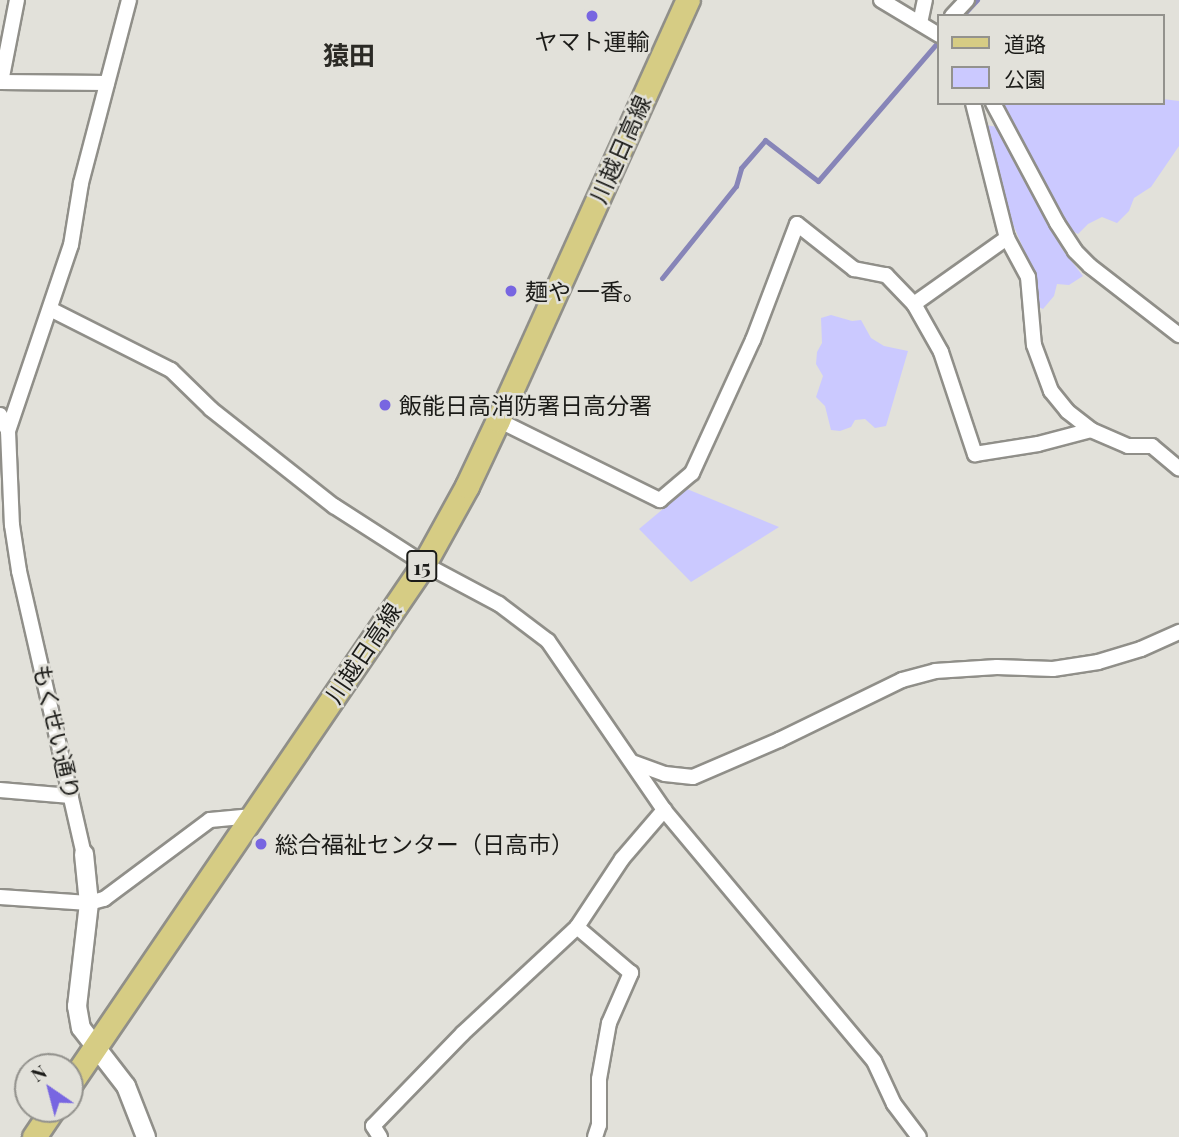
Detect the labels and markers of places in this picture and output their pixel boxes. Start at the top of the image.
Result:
marker: ヤマト運輸 [584,8,600,24]
place label: ヤマト運輸 [535,27,649,55]
place label: 麺や 一香。 [525,277,646,305]
marker: 麺や 一香。 [503,283,519,299]
place label: 飯能日高消防署日高分署 [399,391,652,419]
marker: 飯能日高消防署日高分署 [377,397,393,413]
place label: 総合福祉センター（日高市） [275,830,574,858]
marker: 総合福祉センター（日高市） [253,836,269,852]

